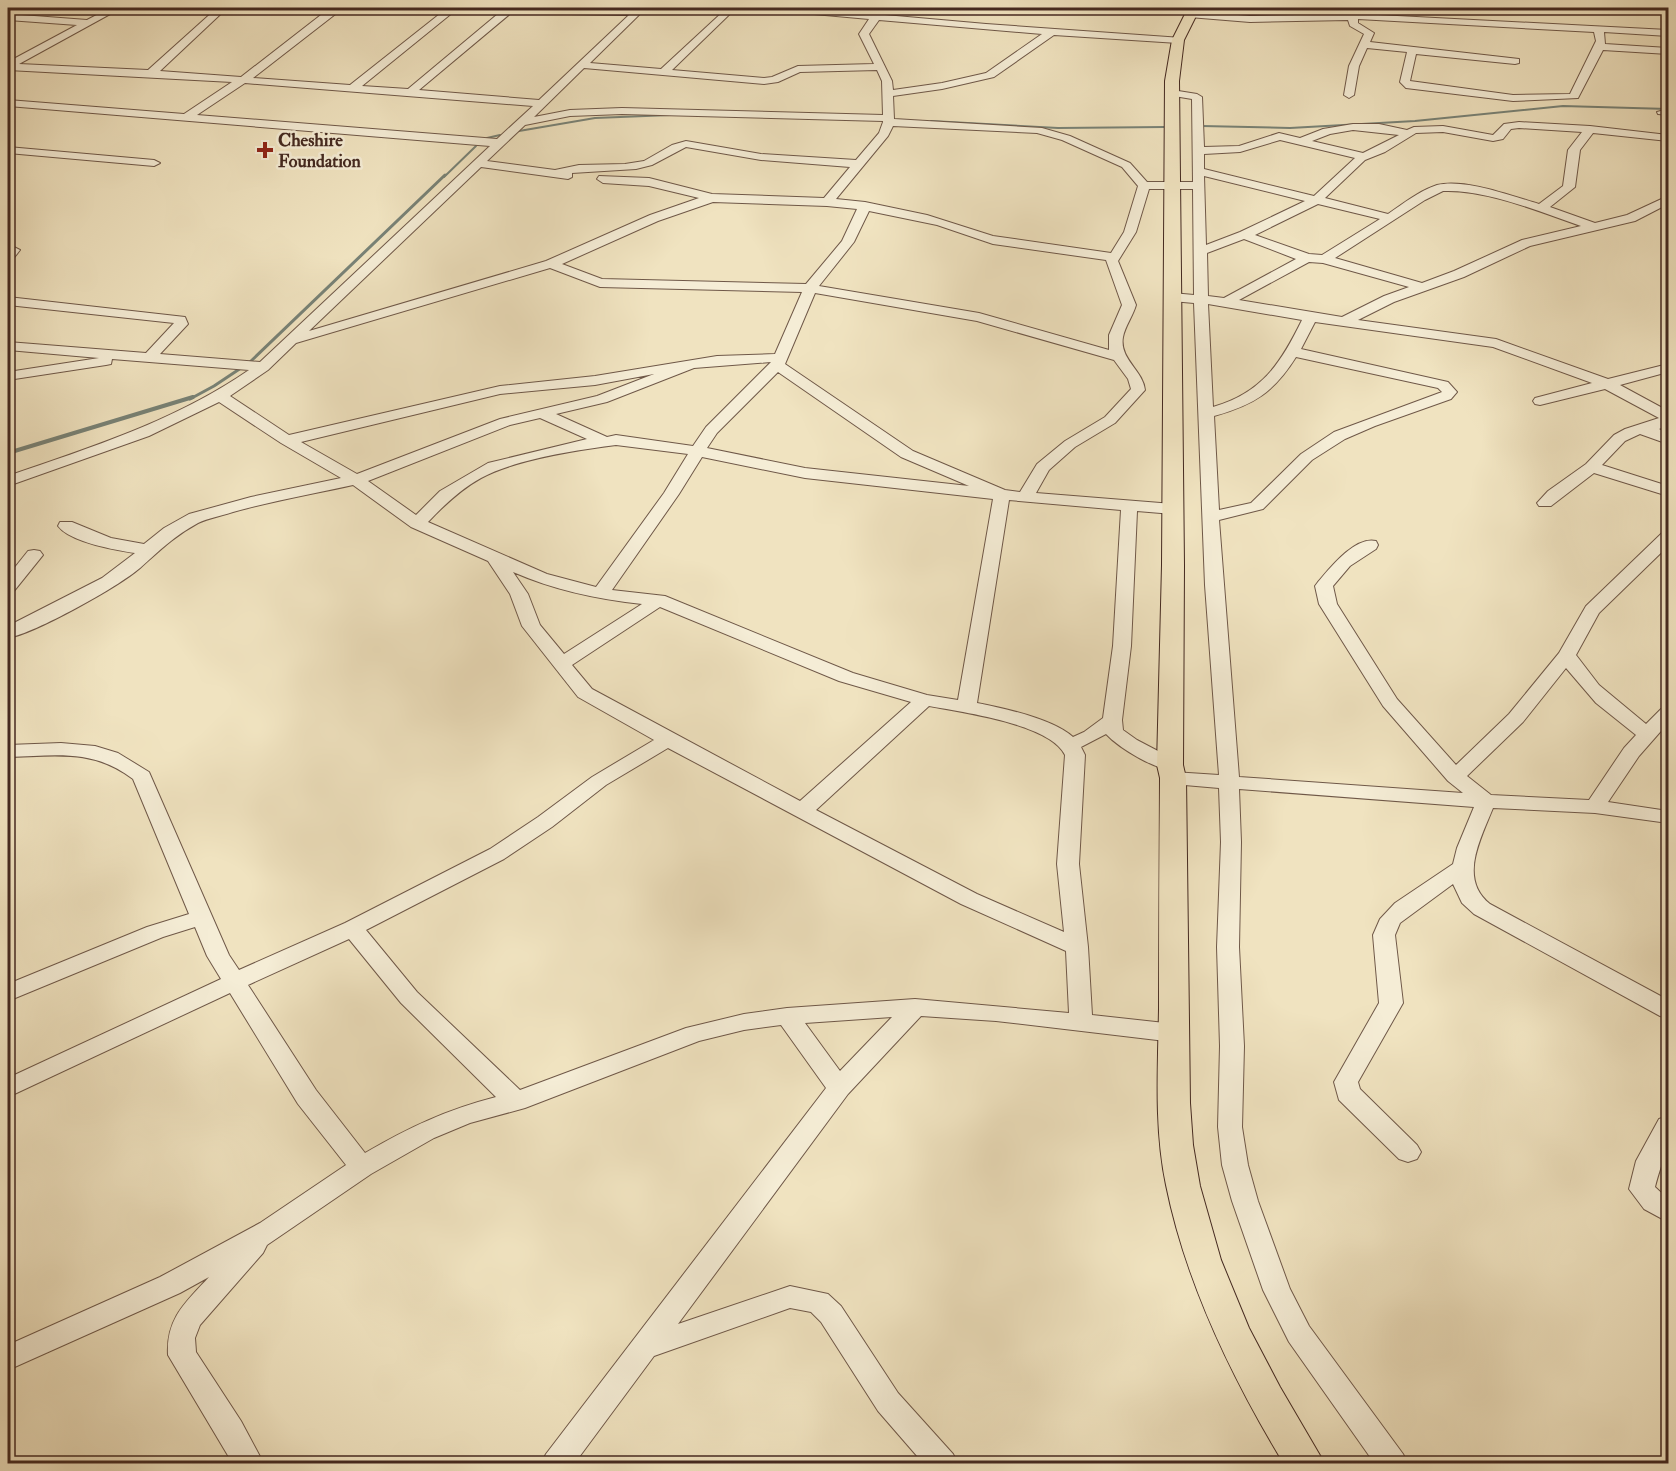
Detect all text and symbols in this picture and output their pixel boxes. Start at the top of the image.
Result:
place label: Cheshire Foundation [278,129,362,173]
marker: Cheshire Foundation [256,141,274,159]

